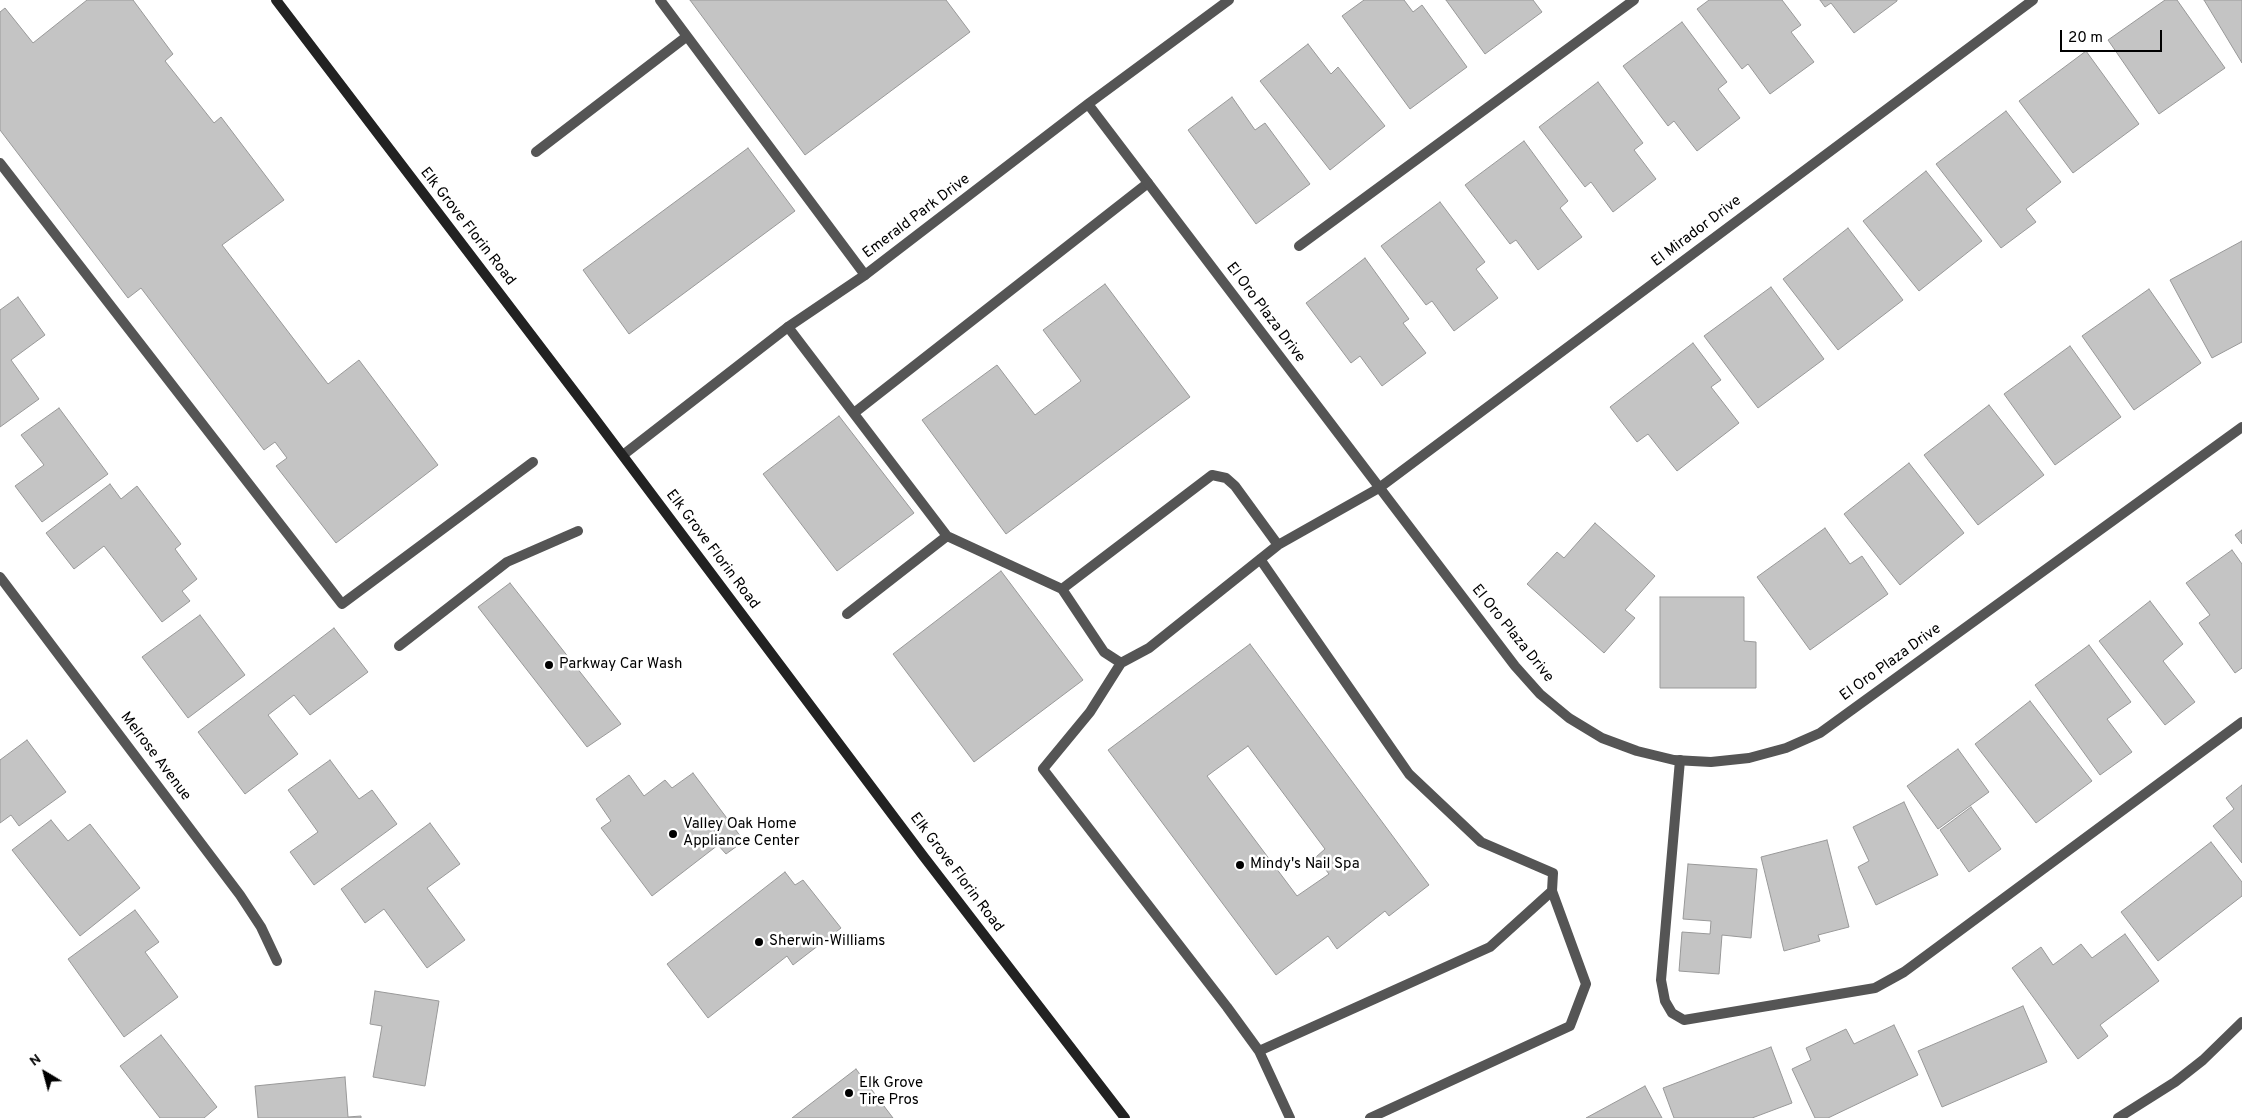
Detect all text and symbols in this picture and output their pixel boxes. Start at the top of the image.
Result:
scale bar [2062,20,2164,52]
text: 20 m [2068,29,2103,48]
street label: Elk Grove Florin Road [415,164,519,290]
street label: Emerald Park Drive [860,171,974,263]
street label: El Mirador Drive [1649,192,1745,272]
street label: El Oro Plaza Drive [1222,259,1308,367]
street label: Elk Grove Florin Road [661,487,763,613]
street label: El Oro Plaza Drive [1467,581,1557,687]
street label: El Oro Plaza Drive [1837,620,1945,706]
place label: Parkway Car Wash [559,656,682,674]
marker: Parkway Car Wash [543,659,555,671]
street label: Melrose Avenue [116,709,194,805]
street label: Elk Grove Florin Road [905,810,1007,936]
place label: Valley Oak Home Appliance Center [683,816,800,851]
marker: Valley Oak Home Appliance Center [667,828,679,840]
place label: Mindy's Nail Spa [1250,856,1360,874]
marker: Mindy's Nail Spa [1234,859,1246,871]
place label: Sherwin-Williams [769,933,885,951]
marker: Sherwin-Williams [753,936,765,948]
north arrow [20,1048,70,1098]
text: N [27,1051,45,1070]
place label: Elk Grove Tire Pros [859,1075,923,1110]
marker: Elk Grove Tire Pros [843,1087,855,1099]

